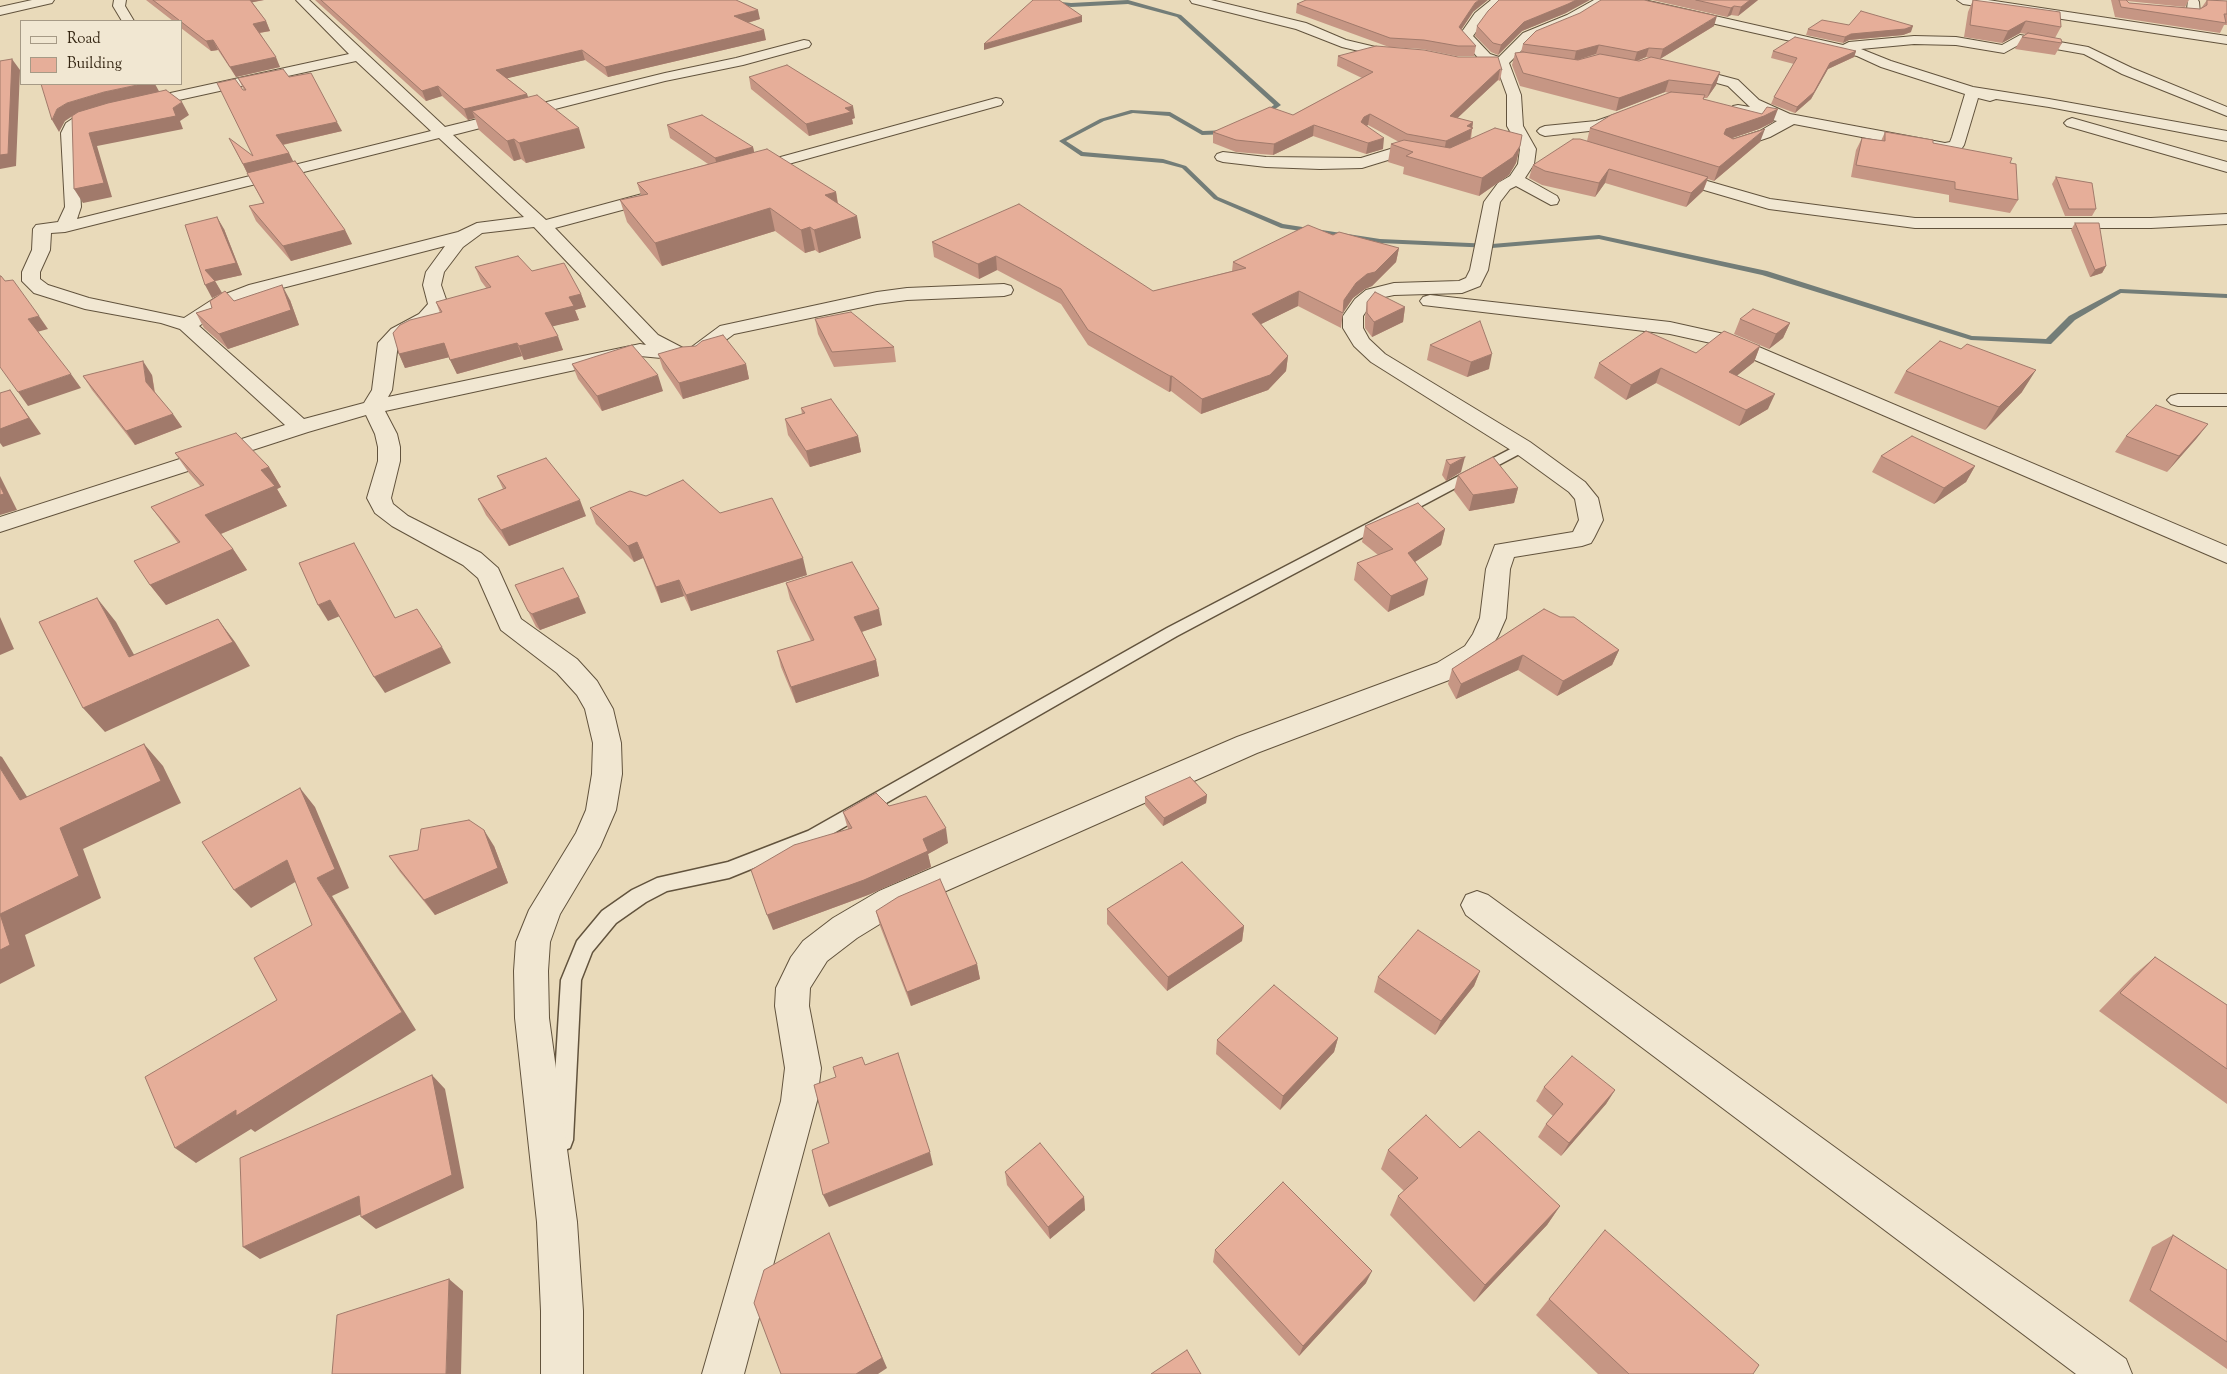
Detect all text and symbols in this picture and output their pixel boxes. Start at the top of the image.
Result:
legend [20,20,182,85]
text: Road [67,29,101,50]
text: Building [67,54,122,75]

